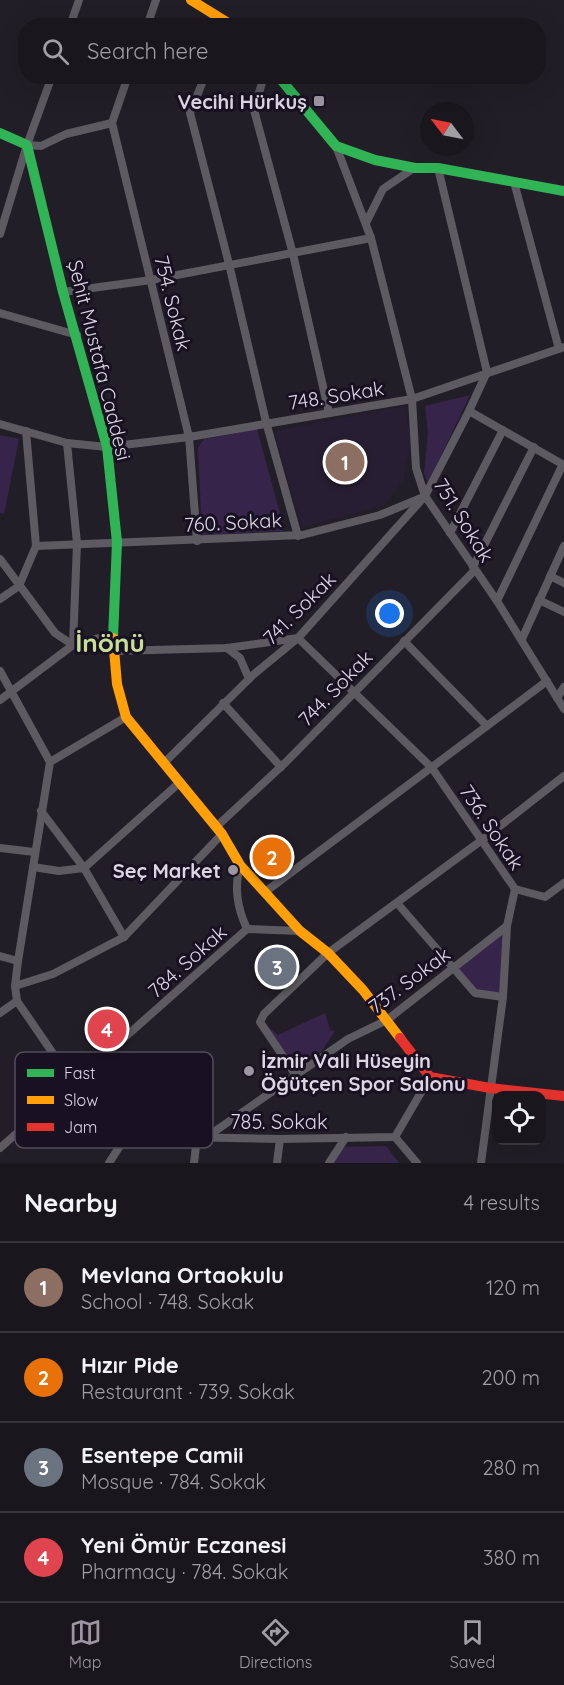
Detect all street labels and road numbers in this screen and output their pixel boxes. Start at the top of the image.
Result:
street label: 754. Sokak [149,253,197,353]
street label: Şehit Mustafa Caddesi [63,257,137,463]
street label: 748. Sokak [286,375,386,415]
street label: 751. Sokak [428,473,500,567]
street label: 760. Sokak [183,507,283,537]
street label: 741. Sokak [257,566,341,650]
street label: 744. Sokak [293,645,377,731]
street label: 736. Sokak [454,780,530,874]
street label: 784. Sokak [142,919,232,1003]
street label: 737. Sokak [363,941,455,1019]
street label: 785. Sokak [230,1109,328,1134]

